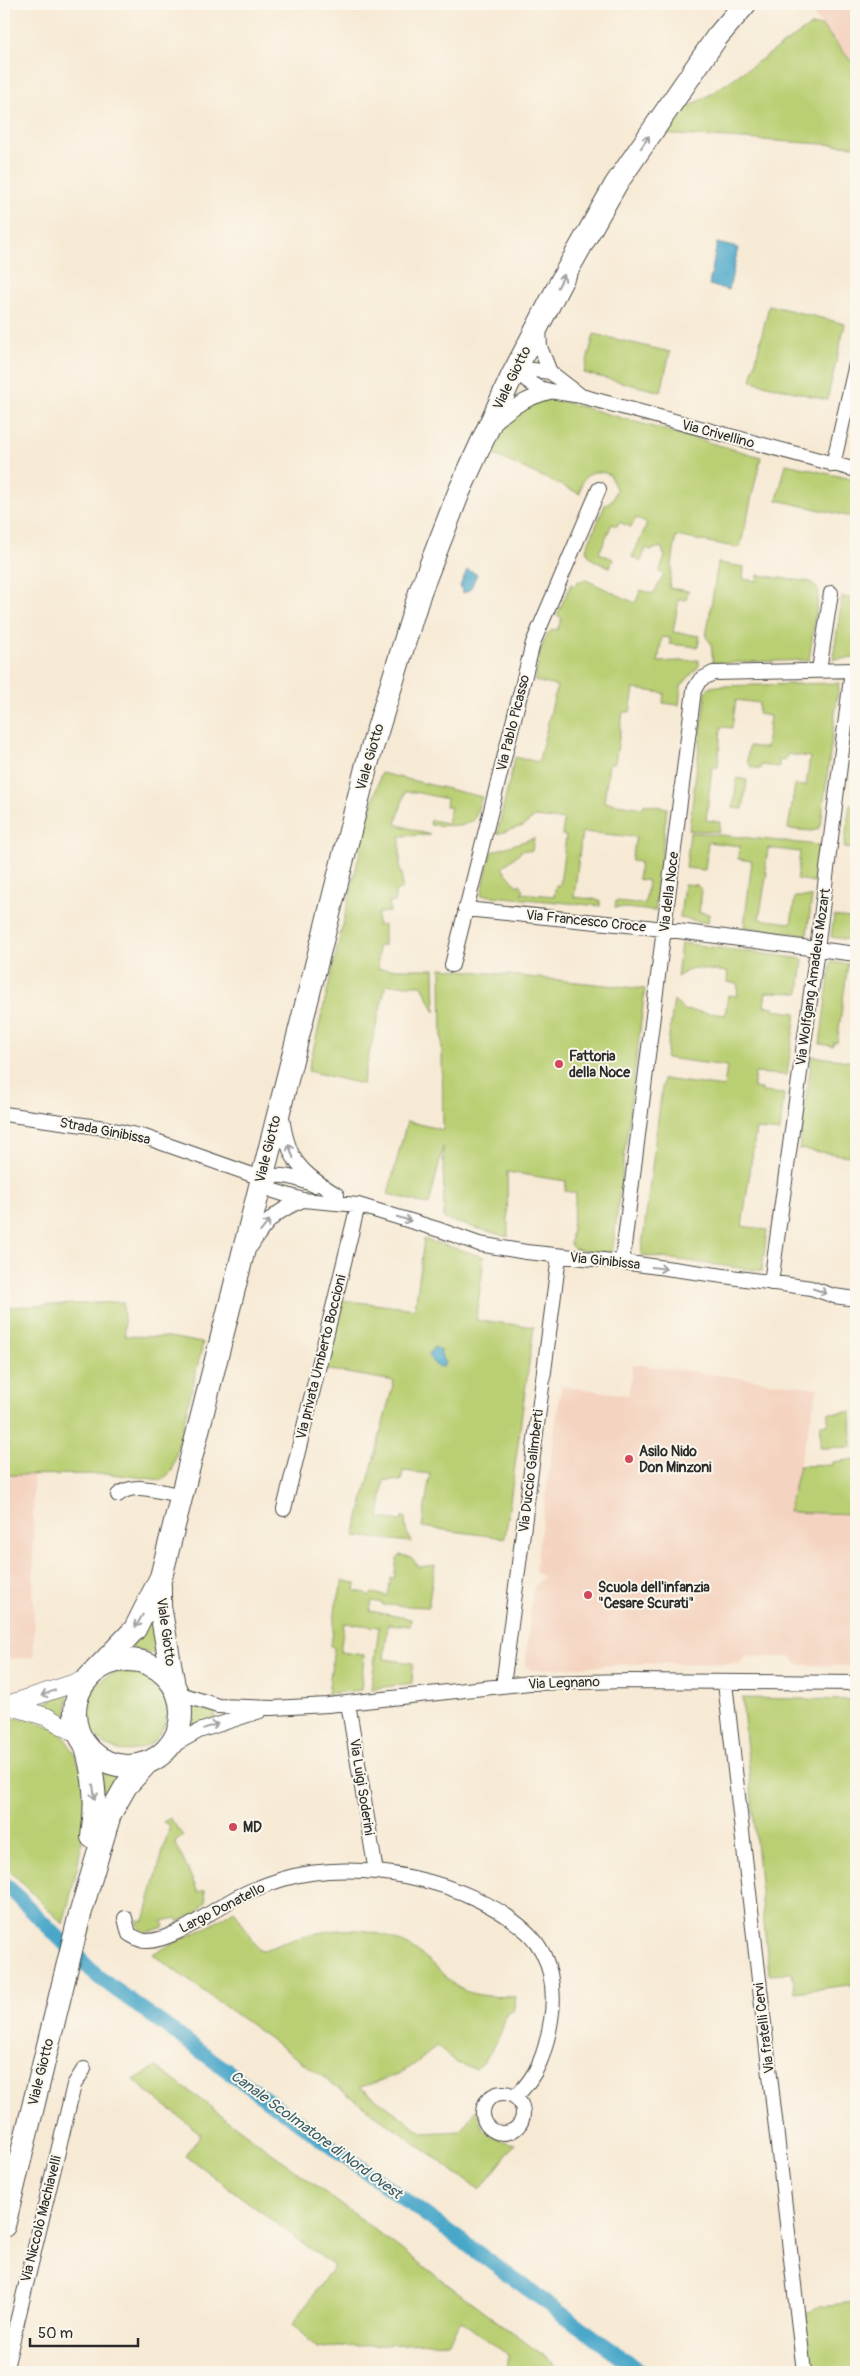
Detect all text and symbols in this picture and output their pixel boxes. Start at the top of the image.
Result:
one-way arrow [640,135,650,149]
one-way arrow [557,274,566,289]
street label: Viale Giotto [489,343,535,413]
street label: Via Crivellino [680,416,757,452]
street label: Via Pablo Picasso [493,673,533,773]
street label: Viale Giotto [352,721,388,792]
street label: Via della Noce [656,850,682,934]
street label: Via Wolfgang Amadeus Mozart [792,887,834,1067]
street label: Via Francesco Croce [525,906,647,936]
place label: Fattoria della Noce [569,1048,631,1081]
marker: Fattoria della Noce [553,1058,565,1070]
street label: Viale Giotto [251,1113,285,1184]
street label: Strada Ginibissa [58,1114,152,1148]
one-way arrow [285,1143,295,1159]
one-way arrow [396,1214,412,1224]
one-way arrow [259,1220,270,1233]
street label: Via Ginibissa [569,1249,641,1273]
one-way arrow [651,1263,667,1273]
street label: Via privata Umberto Boccioni [292,1272,350,1441]
one-way arrow [812,1287,827,1296]
street label: Via Duccio Galimberti [515,1408,547,1534]
place label: Asilo Nido Don Minzoni [639,1443,712,1476]
marker: Asilo Nido Don Minzoni [623,1453,635,1465]
place label: Scuola dell'infanzia "Cesare Scurati" [598,1579,710,1612]
marker: Scuola dell'infanzia "Cesare Scurati" [582,1589,594,1601]
street label: Viale Giotto [153,1597,179,1668]
one-way arrow [134,1614,144,1628]
street label: Via Legnano [528,1673,601,1693]
one-way arrow [40,1689,56,1698]
one-way arrow [203,1721,218,1730]
street label: Via Luigi Soderini [346,1737,378,1837]
one-way arrow [89,1784,99,1800]
place label: MD [243,1819,262,1836]
marker: MD [227,1821,239,1833]
street label: Largo Donatello [176,1879,268,1937]
street label: Via fratelli Cervi [750,1981,778,2074]
street label: Viale Giotto [24,2036,58,2107]
water label: Canale Scolmatore di Nord Ovest [227,2067,407,2205]
street label: Via Niccolò Machiavelli [17,2153,65,2284]
scale bar [30,2316,138,2348]
text: 50 m [38,2324,73,2343]

